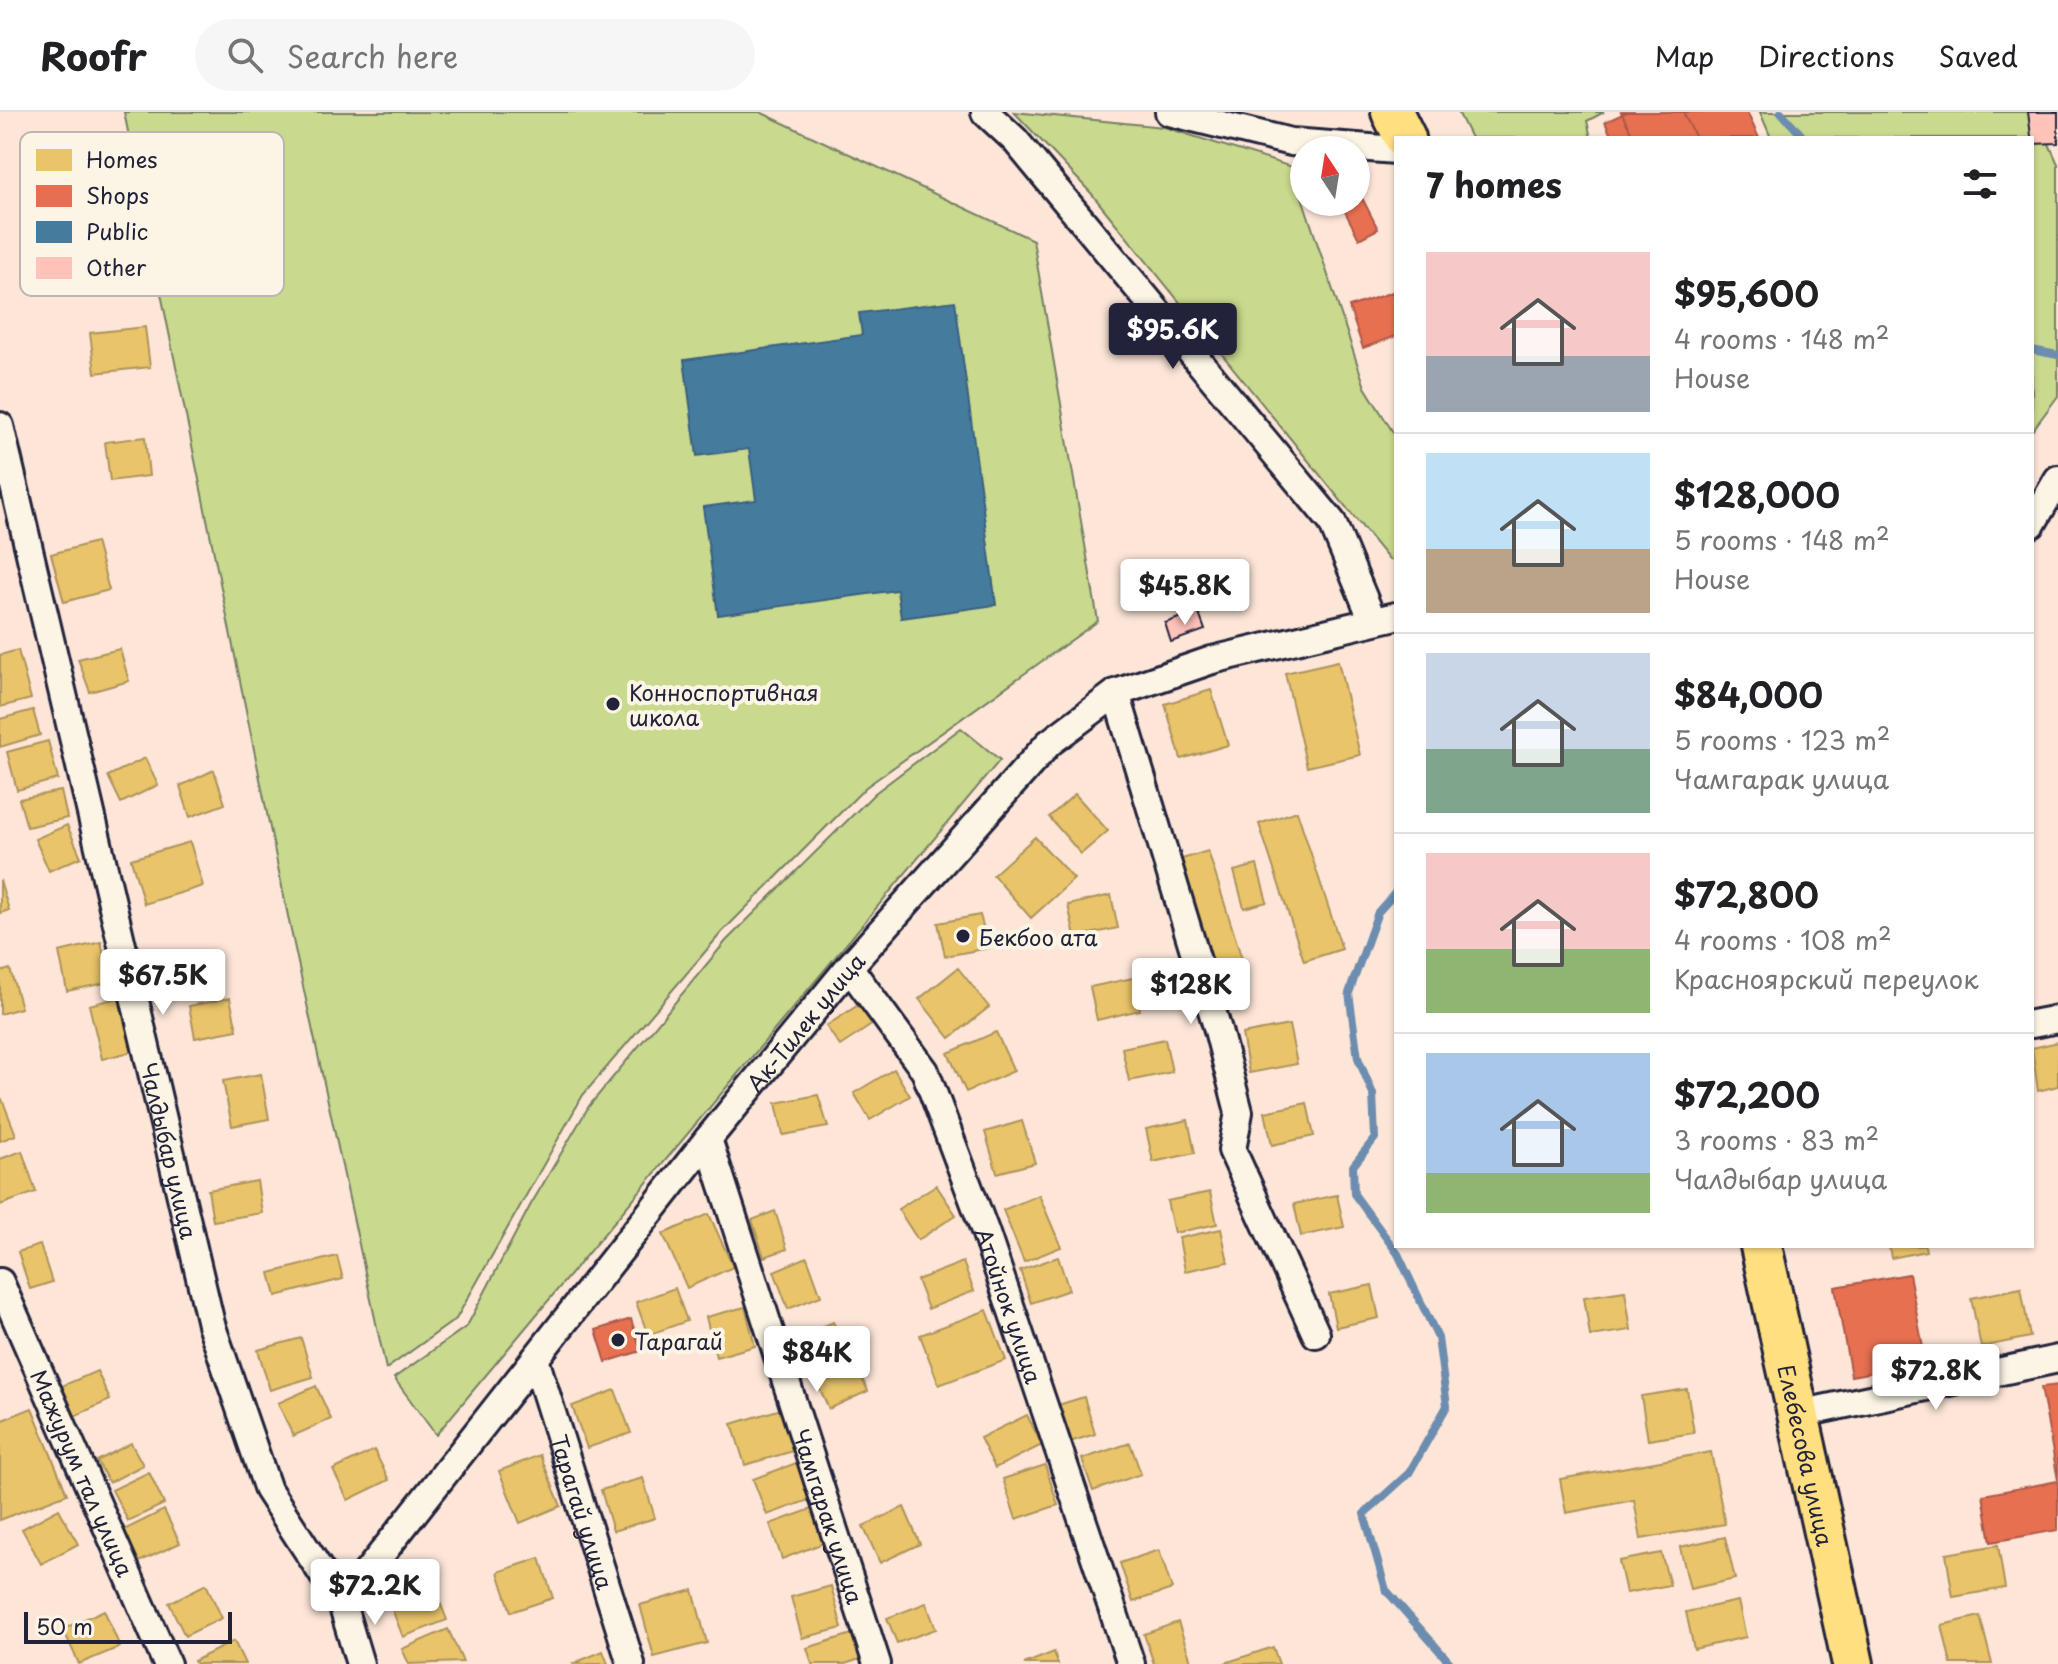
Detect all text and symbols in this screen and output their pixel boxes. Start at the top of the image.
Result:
search box [195,19,755,91]
text: Roofr [40,27,147,84]
icon: search [223,33,267,77]
text: Search here [287,33,458,78]
text: Map [1655,34,1714,77]
text: Directions [1758,34,1895,77]
text: Saved [1939,34,2018,77]
legend [20,132,284,296]
north arrow [1290,136,1370,216]
map controls [1290,136,1370,216]
text: Homes [86,142,157,175]
text: 7 homes [1426,158,1562,210]
icon: filters [1958,162,2002,206]
text: Shops [86,178,149,211]
text: Public [86,214,148,247]
text: Other [86,250,147,283]
text: $95,600 [1674,267,1819,319]
icon: home [1490,284,1586,380]
pin: $95.6K [1108,303,1238,371]
text: $95.6K [1127,309,1219,348]
text: 4 rooms · 148 m² [1674,319,1889,358]
text: House [1674,358,1750,397]
text: $128,000 [1674,468,1840,520]
icon: home [1490,485,1586,581]
text: 5 rooms · 148 m² [1674,520,1890,559]
pin: $45.8K [1120,559,1250,627]
text: House [1674,559,1750,598]
text: $45.8K [1138,565,1232,604]
text: $84,000 [1674,668,1823,720]
place label: Конноспортивная школа [629,675,819,733]
icon: home [1490,685,1586,781]
marker: Конноспортивная школа [604,695,622,713]
text: 5 rooms · 123 m² [1674,720,1890,759]
text: Чамгарак улица [1674,759,1889,798]
text: $72,800 [1674,868,1819,920]
icon: home [1490,885,1586,981]
place label: Бекбоо ата [979,920,1098,953]
text: 4 rooms · 108 m² [1674,920,1892,959]
marker: Бекбоо ата [954,927,972,945]
street label: Ак-Тилек улица [737,944,872,1098]
pin: $67.5K [98,949,228,1017]
text: $67.5K [118,955,208,994]
pin: $128K [1135,958,1247,1026]
text: Красноярский переулок [1674,959,1979,998]
text: $128K [1150,964,1232,1003]
street label: Чалдыбар улица [133,1059,207,1242]
text: $72,200 [1674,1068,1820,1120]
icon: home [1490,1085,1586,1181]
text: 3 rooms · 83 m² [1674,1120,1879,1159]
text: Чалдыбар улица [1674,1159,1887,1198]
street label: Атойнок улица [968,1223,1052,1388]
place label: Тарагай [634,1324,723,1357]
pin: $84K [770,1326,864,1394]
marker: Тарагай [609,1331,627,1349]
text: $84K [782,1332,852,1371]
pin: $72.8K [1871,1344,2001,1412]
text: $72.8K [1890,1350,1982,1389]
street label: Елебесова улица [1771,1361,1843,1549]
street label: Мажурум тал улица [24,1364,143,1581]
street label: Чамгарак улица [786,1424,873,1608]
street label: Тарагай улица [543,1430,623,1593]
pin: $72.2K [310,1559,440,1627]
text: $72.2K [329,1565,421,1604]
scale bar [24,1608,232,1644]
text: 50 m [36,1609,93,1642]

